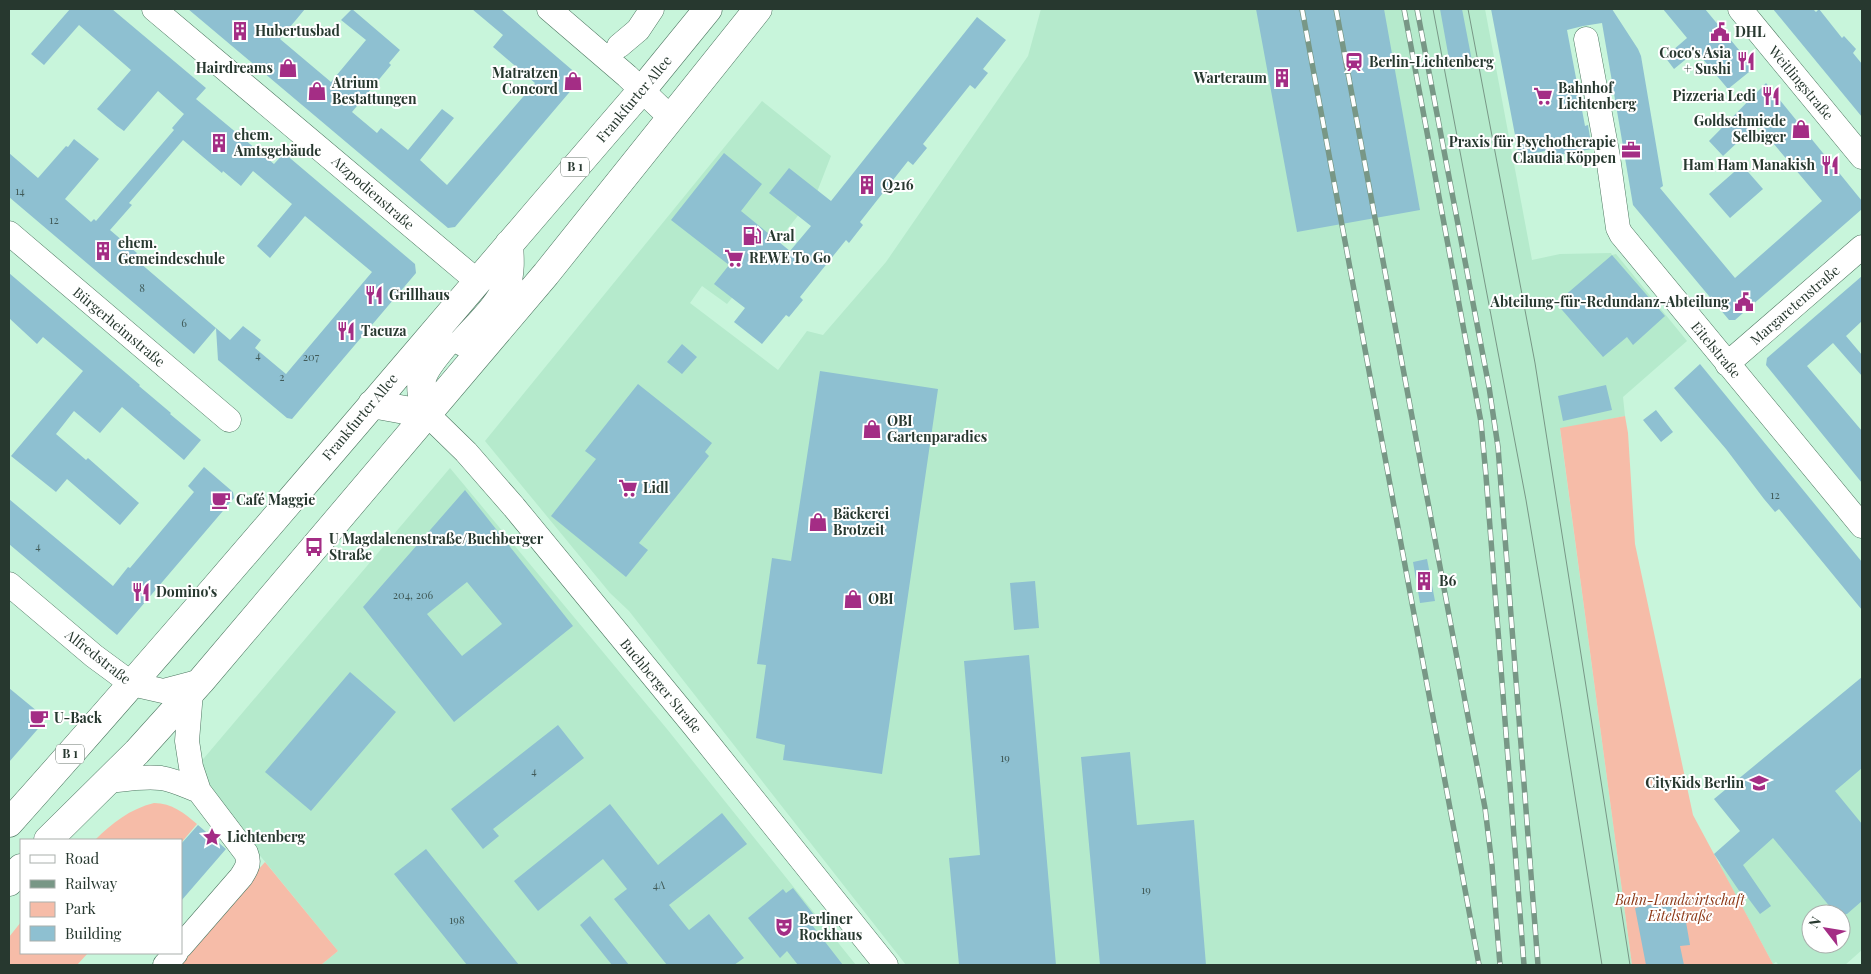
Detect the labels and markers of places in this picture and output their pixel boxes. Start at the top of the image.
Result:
building icon: Hubertusbad [229,20,251,42]
place label: Hubertusbad [255,21,341,40]
public building icon: DHL [1709,21,1731,43]
place label: DHL [1735,22,1766,41]
place label: Coco's Asia + Sushi [1659,43,1732,78]
restaurant icon: Coco's Asia + Sushi [1735,50,1757,72]
station icon: Berlin-Lichtenberg [1343,51,1365,73]
place label: Berlin-Lichtenberg [1369,52,1494,71]
shop icon: Hairdreams [277,57,299,79]
place label: Hairdreams [196,58,273,77]
place label: Matratzen Concord [492,63,559,98]
building icon: Warteraum [1271,67,1293,89]
place label: Warteraum [1193,68,1267,87]
shop icon: Matratzen Concord [562,70,584,92]
place label: Atrium Bestattungen [331,73,417,108]
place label: Bahnhof Lichtenberg [1558,78,1637,113]
shop icon: Atrium Bestattungen [306,80,328,102]
supermarket icon: Bahnhof Lichtenberg [1532,85,1554,107]
restaurant icon: Pizzeria Ledi [1760,85,1782,107]
place label: Pizzeria Ledi [1673,86,1757,105]
place label: Goldschmiede Selbiger [1694,111,1786,146]
shop icon: Goldschmiede Selbiger [1790,118,1812,140]
place label: ehem. Amtsgebäude [233,125,321,160]
building icon: ehem. Amtsgebäude [208,132,230,154]
place label: Praxis für Psychotherapie Claudia Köppen [1449,132,1616,167]
office icon: Praxis für Psychotherapie Claudia Köppen [1620,139,1642,161]
restaurant icon: Ham Ham Manakish [1819,154,1841,176]
place label: Ham Ham Manakish [1683,155,1815,174]
building icon: Q216 [856,174,878,196]
place label: Q216 [882,175,914,194]
fuel station icon: Aral [741,225,763,247]
place label: Aral [766,226,795,245]
place label: ehem. Gemeindeschule [118,233,225,268]
building icon: ehem. Gemeindeschule [92,240,114,262]
supermarket icon: REWE To Go [723,247,745,269]
place label: REWE To Go [749,248,831,267]
restaurant icon: Grillhaus [363,284,385,306]
place label: Grillhaus [389,285,450,304]
public building icon: Abteilung-für-Redundanz-Abteilung [1733,291,1755,313]
place label: Abteilung-für-Redundanz-Abteilung [1490,292,1729,311]
restaurant icon: Tacuza [335,320,357,342]
place label: Tacuza [361,321,407,340]
place label: OBI Gartenparadies [887,411,987,446]
shop icon: OBI Gartenparadies [861,418,883,440]
supermarket icon: Lidl [617,477,639,499]
place label: Lidl [643,478,669,497]
cafe icon: Café Maggie [210,489,232,511]
place label: Café Maggie [236,490,315,509]
place label: Bäckerei Brotzeit [833,504,890,539]
shop icon: Bäckerei Brotzeit [807,511,829,533]
place label: U Magdalenenstraße/Buchberger Straße [329,529,544,564]
bus stop icon: U Magdalenenstraße/Buchberger Straße [303,536,325,558]
building icon: B6 [1413,570,1435,592]
place label: B6 [1439,571,1456,590]
restaurant icon: Domino's [130,581,152,603]
place label: Domino's [156,582,217,601]
shop icon: OBI [842,588,864,610]
place label: OBI [868,589,894,608]
cafe icon: U-Back [28,707,50,729]
place label: U-Back [54,708,103,727]
school or university icon: CityKids Berlin [1748,772,1770,794]
place label: CityKids Berlin [1645,773,1744,792]
place icon: Lichtenberg [201,826,223,848]
place label: Lichtenberg [227,827,306,846]
place label: Berliner Rockhaus [799,909,862,944]
theatre icon: Berliner Rockhaus [773,916,795,938]

